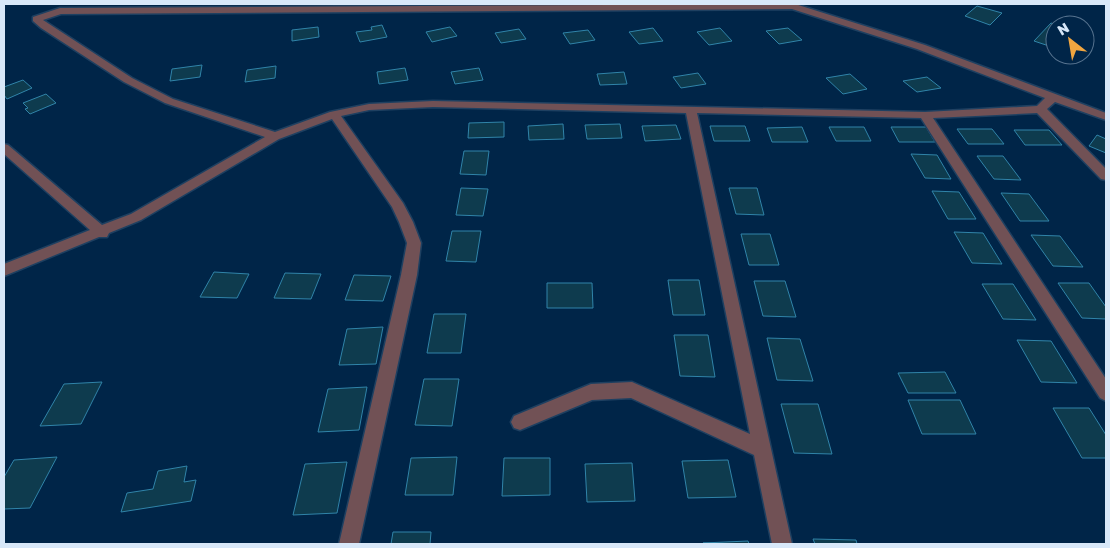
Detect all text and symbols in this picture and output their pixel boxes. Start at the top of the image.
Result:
north arrow [1045,15,1095,65]
text: N [1054,18,1072,38]

